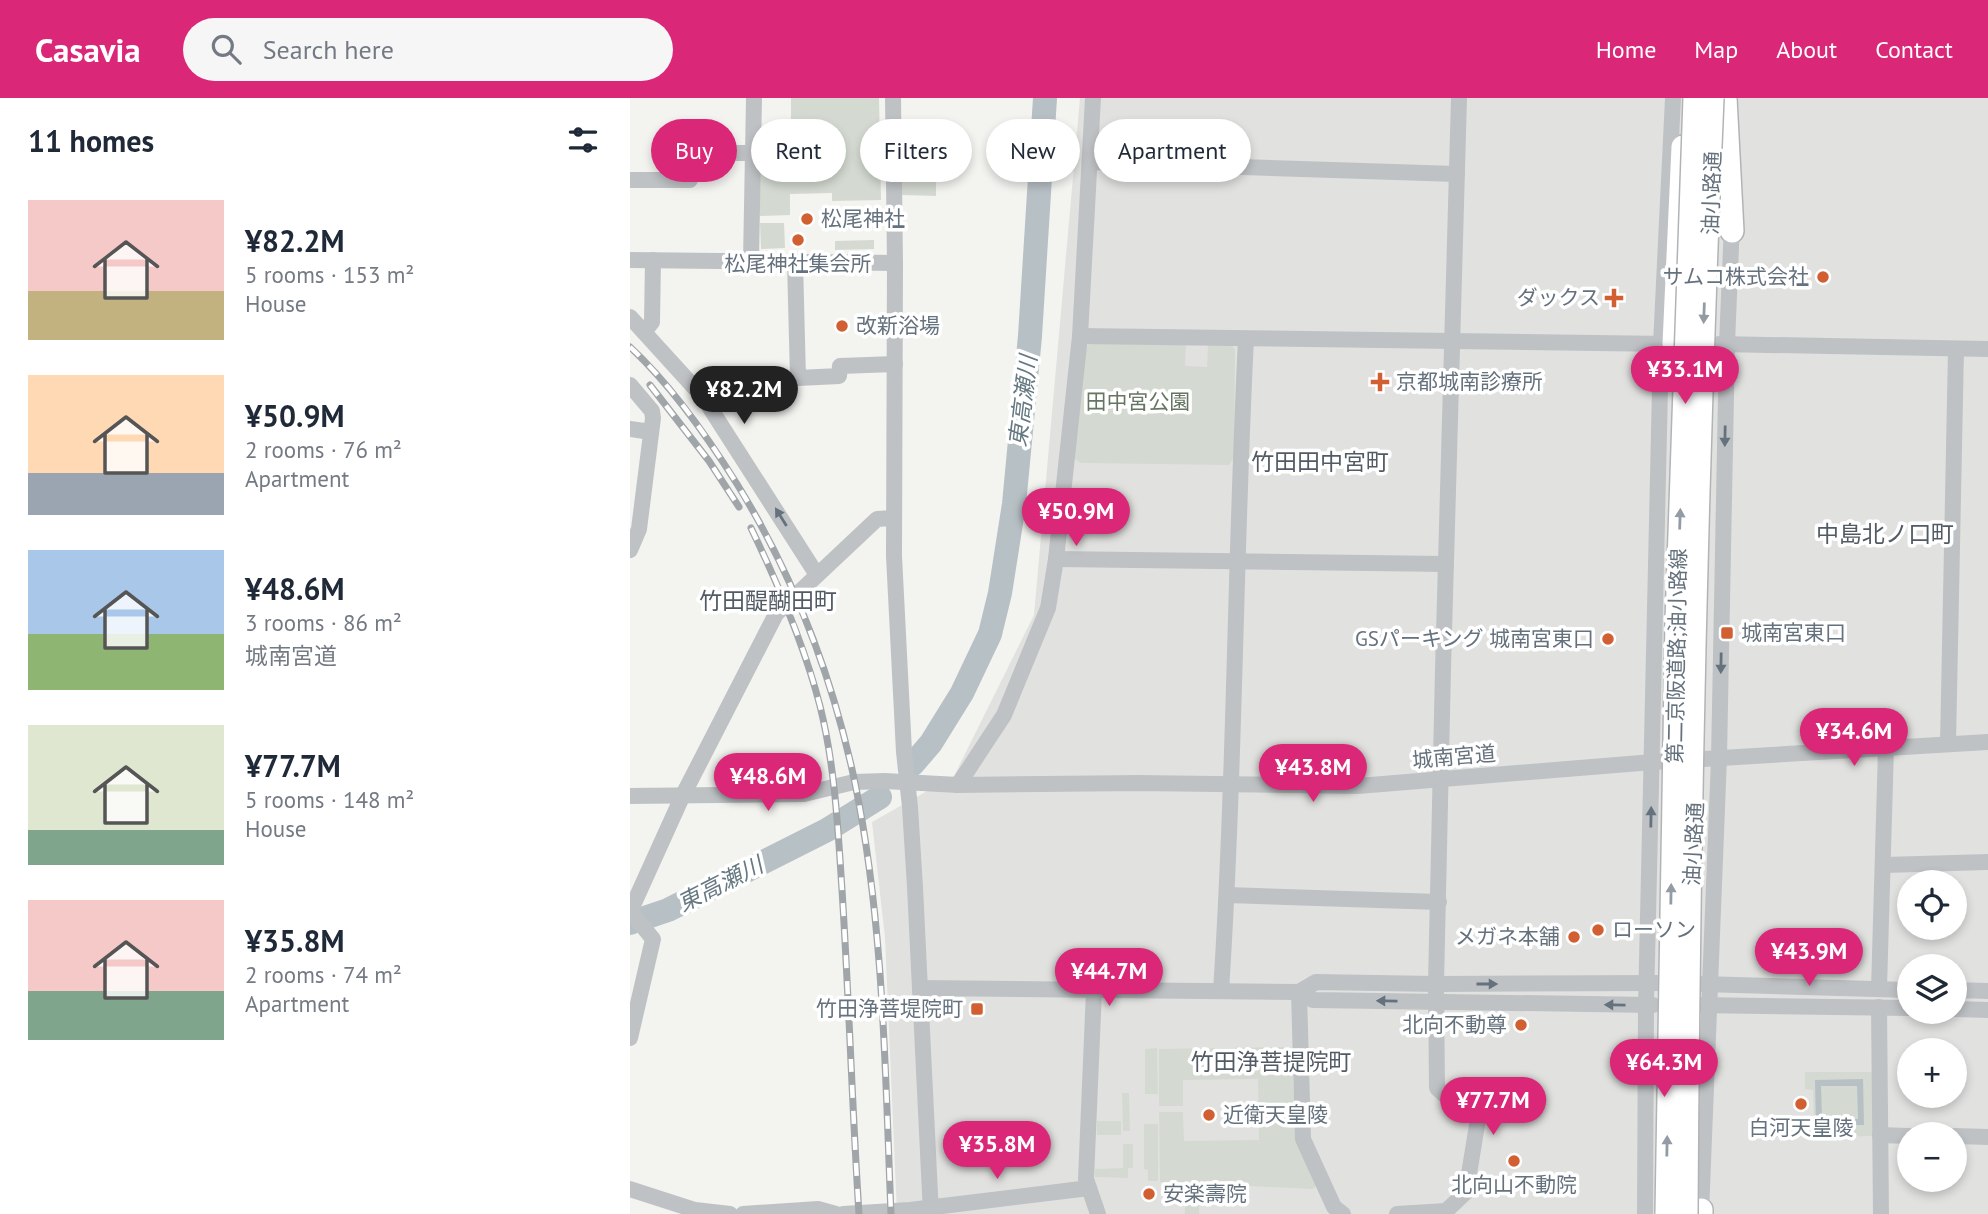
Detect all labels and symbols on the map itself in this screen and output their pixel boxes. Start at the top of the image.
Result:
street label: 油小路通 [1697,151,1726,235]
place label: 松尾神社 [821,205,905,232]
marker: 松尾神社 [799,211,815,227]
marker: 松尾神社集会所 [790,232,806,248]
place label: 松尾神社集会所 [725,250,872,277]
place label: サムコ株式会社 [1662,263,1809,290]
marker: サムコ株式会社 [1815,269,1831,285]
place label: ダックス [1517,284,1600,311]
marker: ダックス [1606,290,1622,306]
one-way arrow [1699,302,1710,324]
place label: 改新浴場 [856,312,940,339]
marker: 改新浴場 [834,318,850,334]
pin: ¥33.1M [1628,346,1742,406]
water label: 東高瀬川 [1003,351,1043,448]
pin: ¥82.2M [687,366,801,426]
place label: 京都城南診療所 [1396,368,1543,395]
marker: 京都城南診療所 [1370,372,1390,392]
park label: 田中宮公園 [1086,388,1191,415]
one-way arrow [1719,425,1731,447]
district label: 竹田田中宮町 [1251,447,1389,476]
pin: ¥50.9M [1019,489,1133,548]
one-way arrow [774,508,787,527]
one-way arrow [1674,508,1685,530]
district label: 中島北ノ口町 [1816,519,1954,548]
street label: 第二京阪道路;油小路線 [1661,548,1692,764]
district label: 竹田醍醐田町 [699,586,837,615]
place label: 城南宮東口 [1741,619,1846,646]
place label: GSパーキング 城南宮東口 [1355,625,1594,652]
marker: 城南宮東口 [1719,625,1735,641]
marker: GSパーキング 城南宮東口 [1600,631,1616,647]
one-way arrow [1715,652,1726,674]
pin: ¥34.6M [1797,708,1911,768]
street label: 城南宮道 [1411,739,1497,774]
pin: ¥43.8M [1256,744,1370,804]
pin: ¥48.6M [711,754,825,813]
street label: 油小路通 [1678,801,1709,887]
one-way arrow [1646,806,1657,828]
water label: 東高瀬川 [672,848,770,917]
one-way arrow [1665,883,1677,905]
place label: ローソン [1612,916,1696,943]
marker: ローソン [1590,922,1606,938]
place label: メガネ本舗 [1455,923,1560,950]
pin: ¥43.9M [1752,928,1866,988]
marker: メガネ本舗 [1566,929,1582,945]
pin: ¥44.7M [1052,948,1166,1008]
one-way arrow [1476,978,1498,990]
place label: 竹田浄菩堤院町 [816,995,963,1022]
one-way arrow [1376,996,1398,1007]
one-way arrow [1604,999,1626,1010]
marker: 竹田浄菩堤院町 [969,1001,985,1017]
place label: 北向不動尊 [1402,1011,1507,1038]
marker: 北向不動尊 [1513,1017,1529,1033]
pin: ¥64.3M [1607,1040,1721,1099]
district label: 竹田浄菩提院町 [1191,1047,1352,1076]
pin: ¥77.7M [1436,1077,1550,1137]
marker: 白河天皇陵 [1793,1096,1809,1112]
place label: 近衛天皇陵 [1223,1101,1328,1128]
marker: 近衛天皇陵 [1201,1107,1217,1123]
place label: 白河天皇陵 [1749,1114,1854,1141]
pin: ¥35.8M [940,1122,1054,1181]
one-way arrow [1661,1135,1672,1157]
marker: 北向山不動院 [1506,1153,1522,1169]
place label: 北向山不動院 [1451,1171,1577,1198]
place label: 安楽壽院 [1163,1180,1247,1207]
marker: 安楽壽院 [1141,1186,1157,1202]

